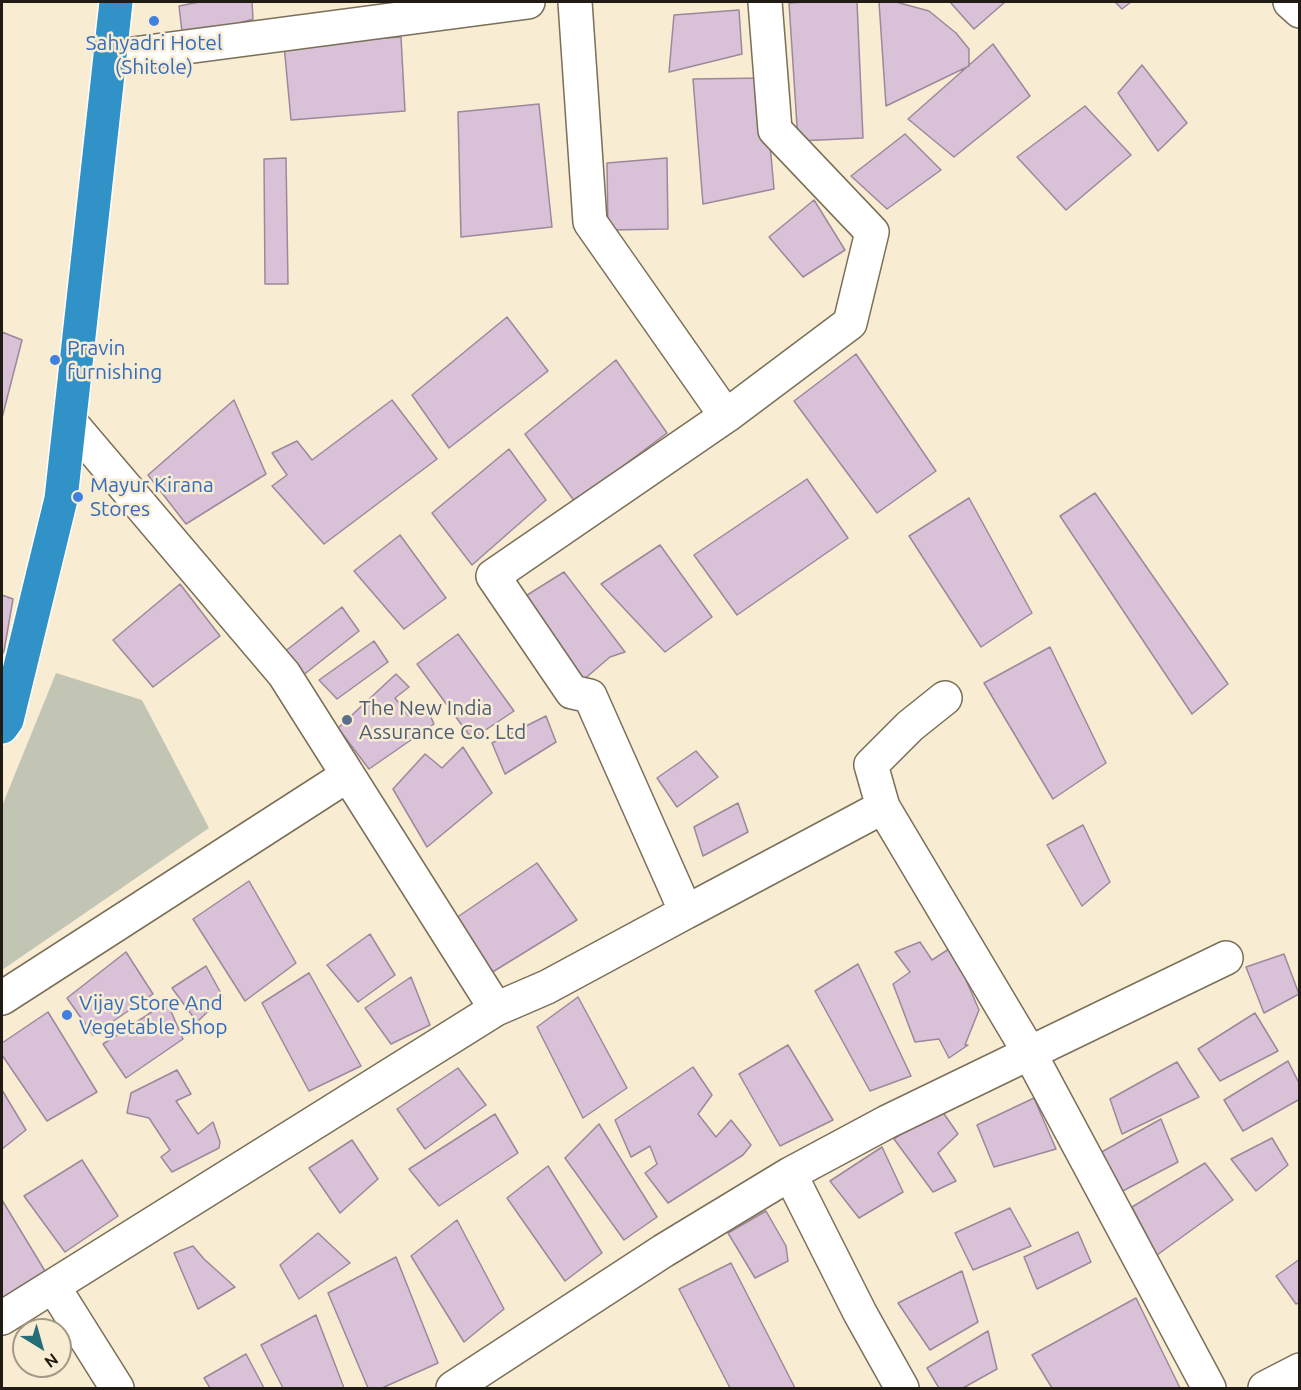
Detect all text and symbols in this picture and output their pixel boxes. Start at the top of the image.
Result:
marker: Sahyadri Hotel (Shitole) [147,14,161,28]
place label: Sahyadri Hotel (Shitole) [86,30,222,80]
place label: Pravin furnishing [67,335,162,385]
marker: Pravin furnishing [48,353,62,367]
place label: Mayur Kirana Stores [90,472,214,522]
marker: Mayur Kirana Stores [71,490,85,504]
place label: The New India Assurance Co. Ltd [359,695,526,745]
marker: The New India Assurance Co. Ltd [340,713,354,727]
place label: Vijay Store And Vegetable Shop [79,990,228,1040]
marker: Vijay Store And Vegetable Shop [60,1008,74,1022]
north arrow [12,1318,72,1378]
text: N [41,1350,62,1372]

